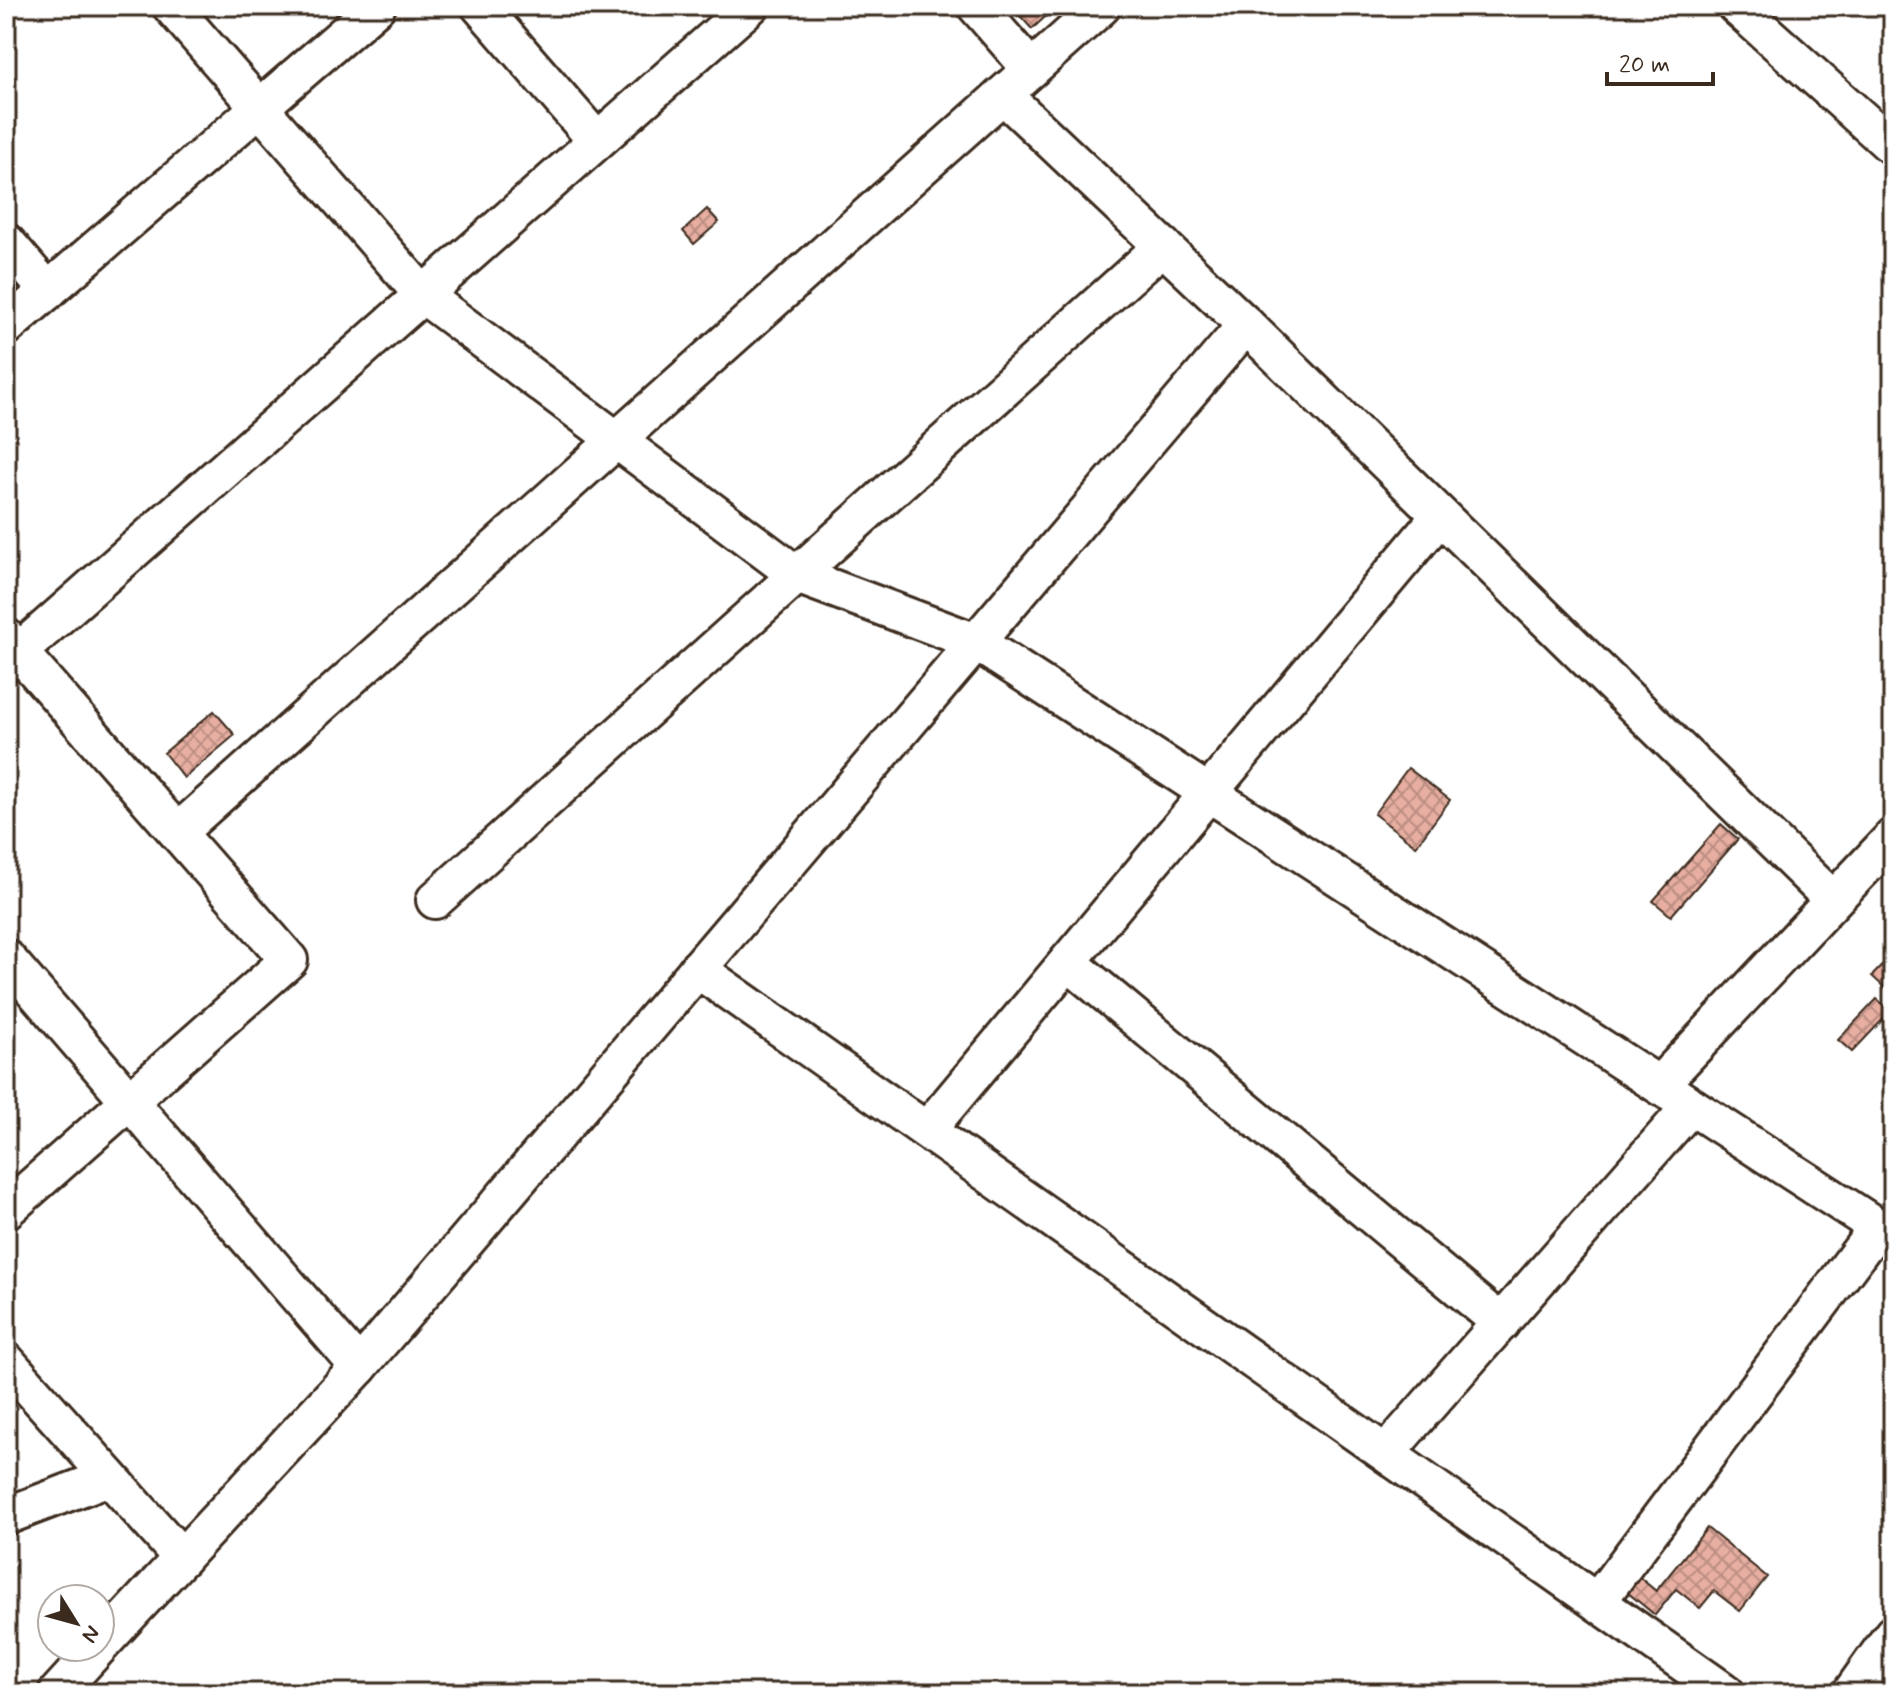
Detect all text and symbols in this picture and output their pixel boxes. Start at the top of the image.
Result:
scale bar [1607,36,1713,86]
text: 20 m [1619,50,1670,81]
north arrow [36,1583,116,1663]
text: N [75,1620,106,1648]

